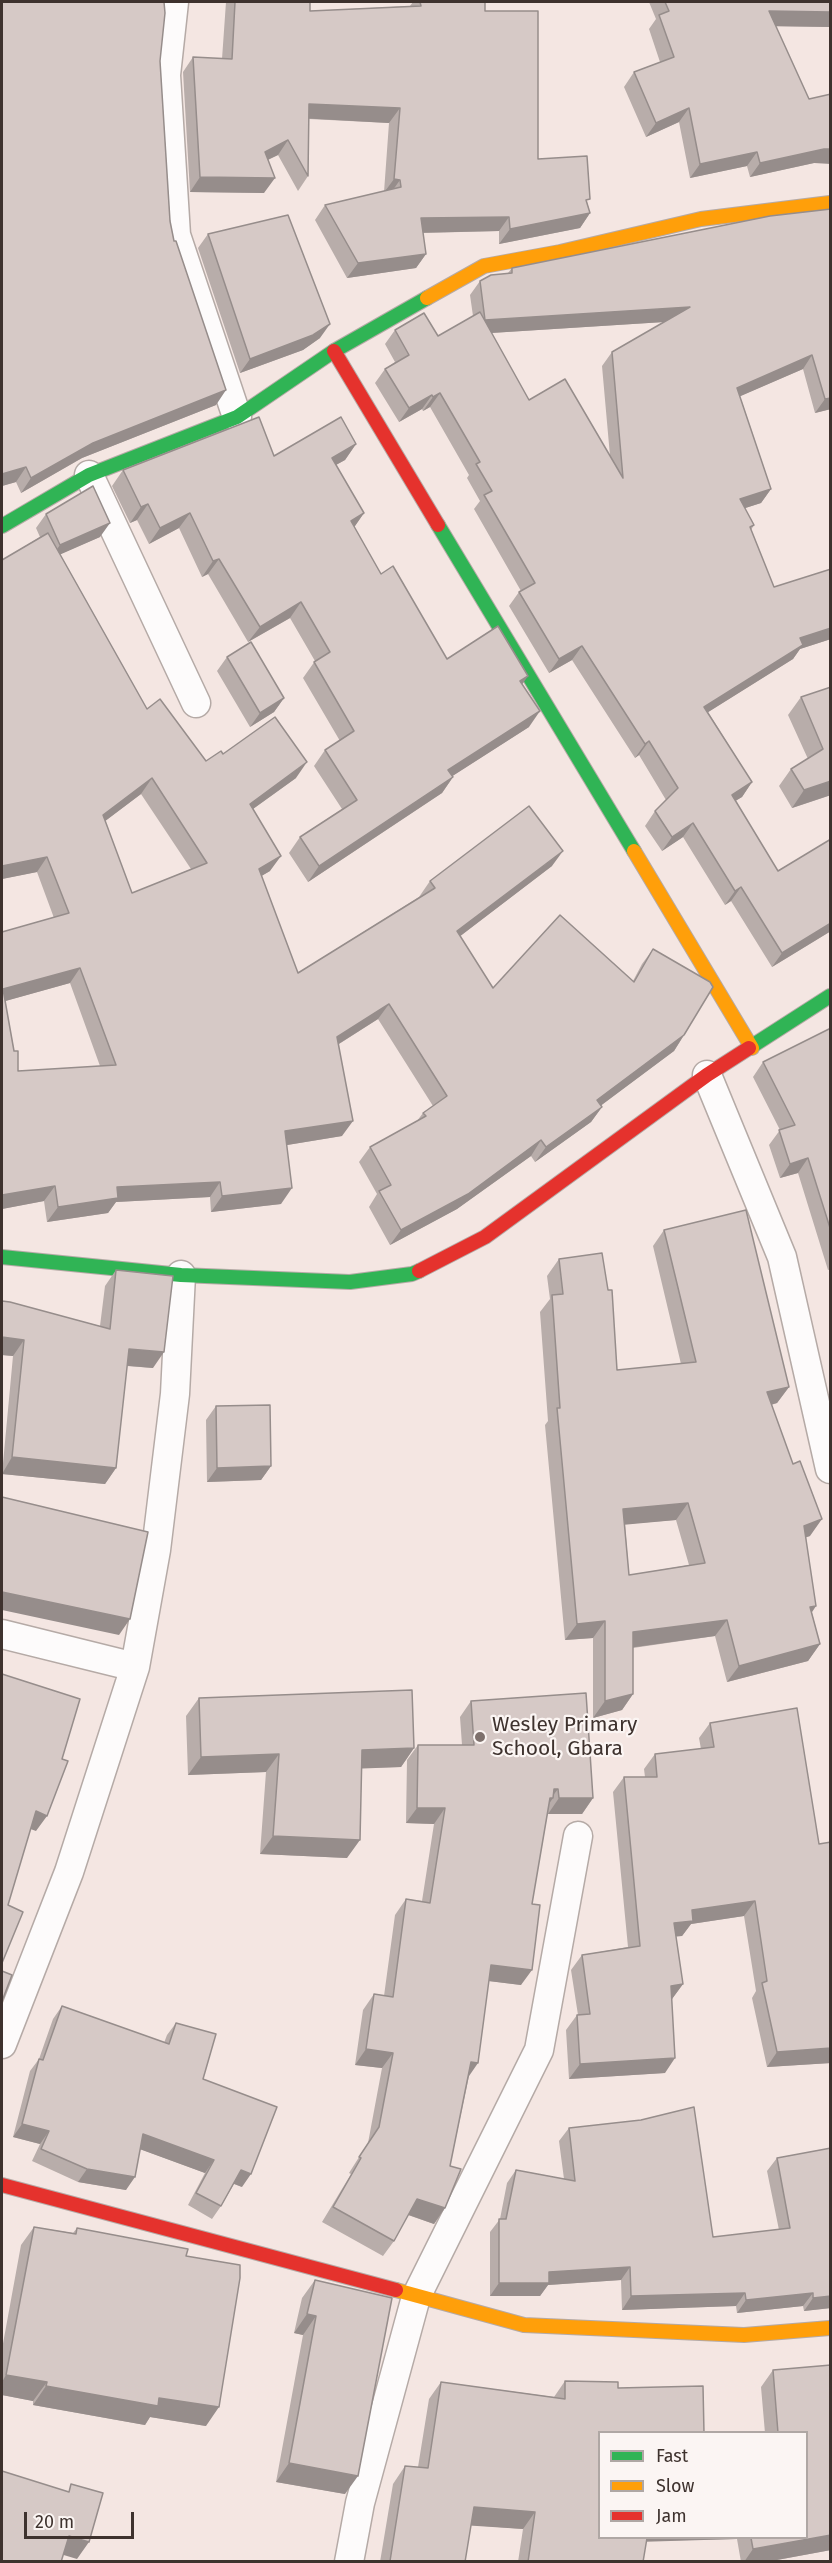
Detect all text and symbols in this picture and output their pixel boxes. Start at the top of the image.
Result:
place label: Wesley Primary School, Gbara [492,1712,637,1762]
marker: Wesley Primary School, Gbara [473,1730,487,1744]
legend [598,2431,808,2539]
text: Fast [656,2445,688,2467]
text: Slow [656,2475,694,2497]
scale bar [27,2500,136,2538]
text: Jam [656,2505,687,2527]
text: 20 m [35,2511,74,2533]

